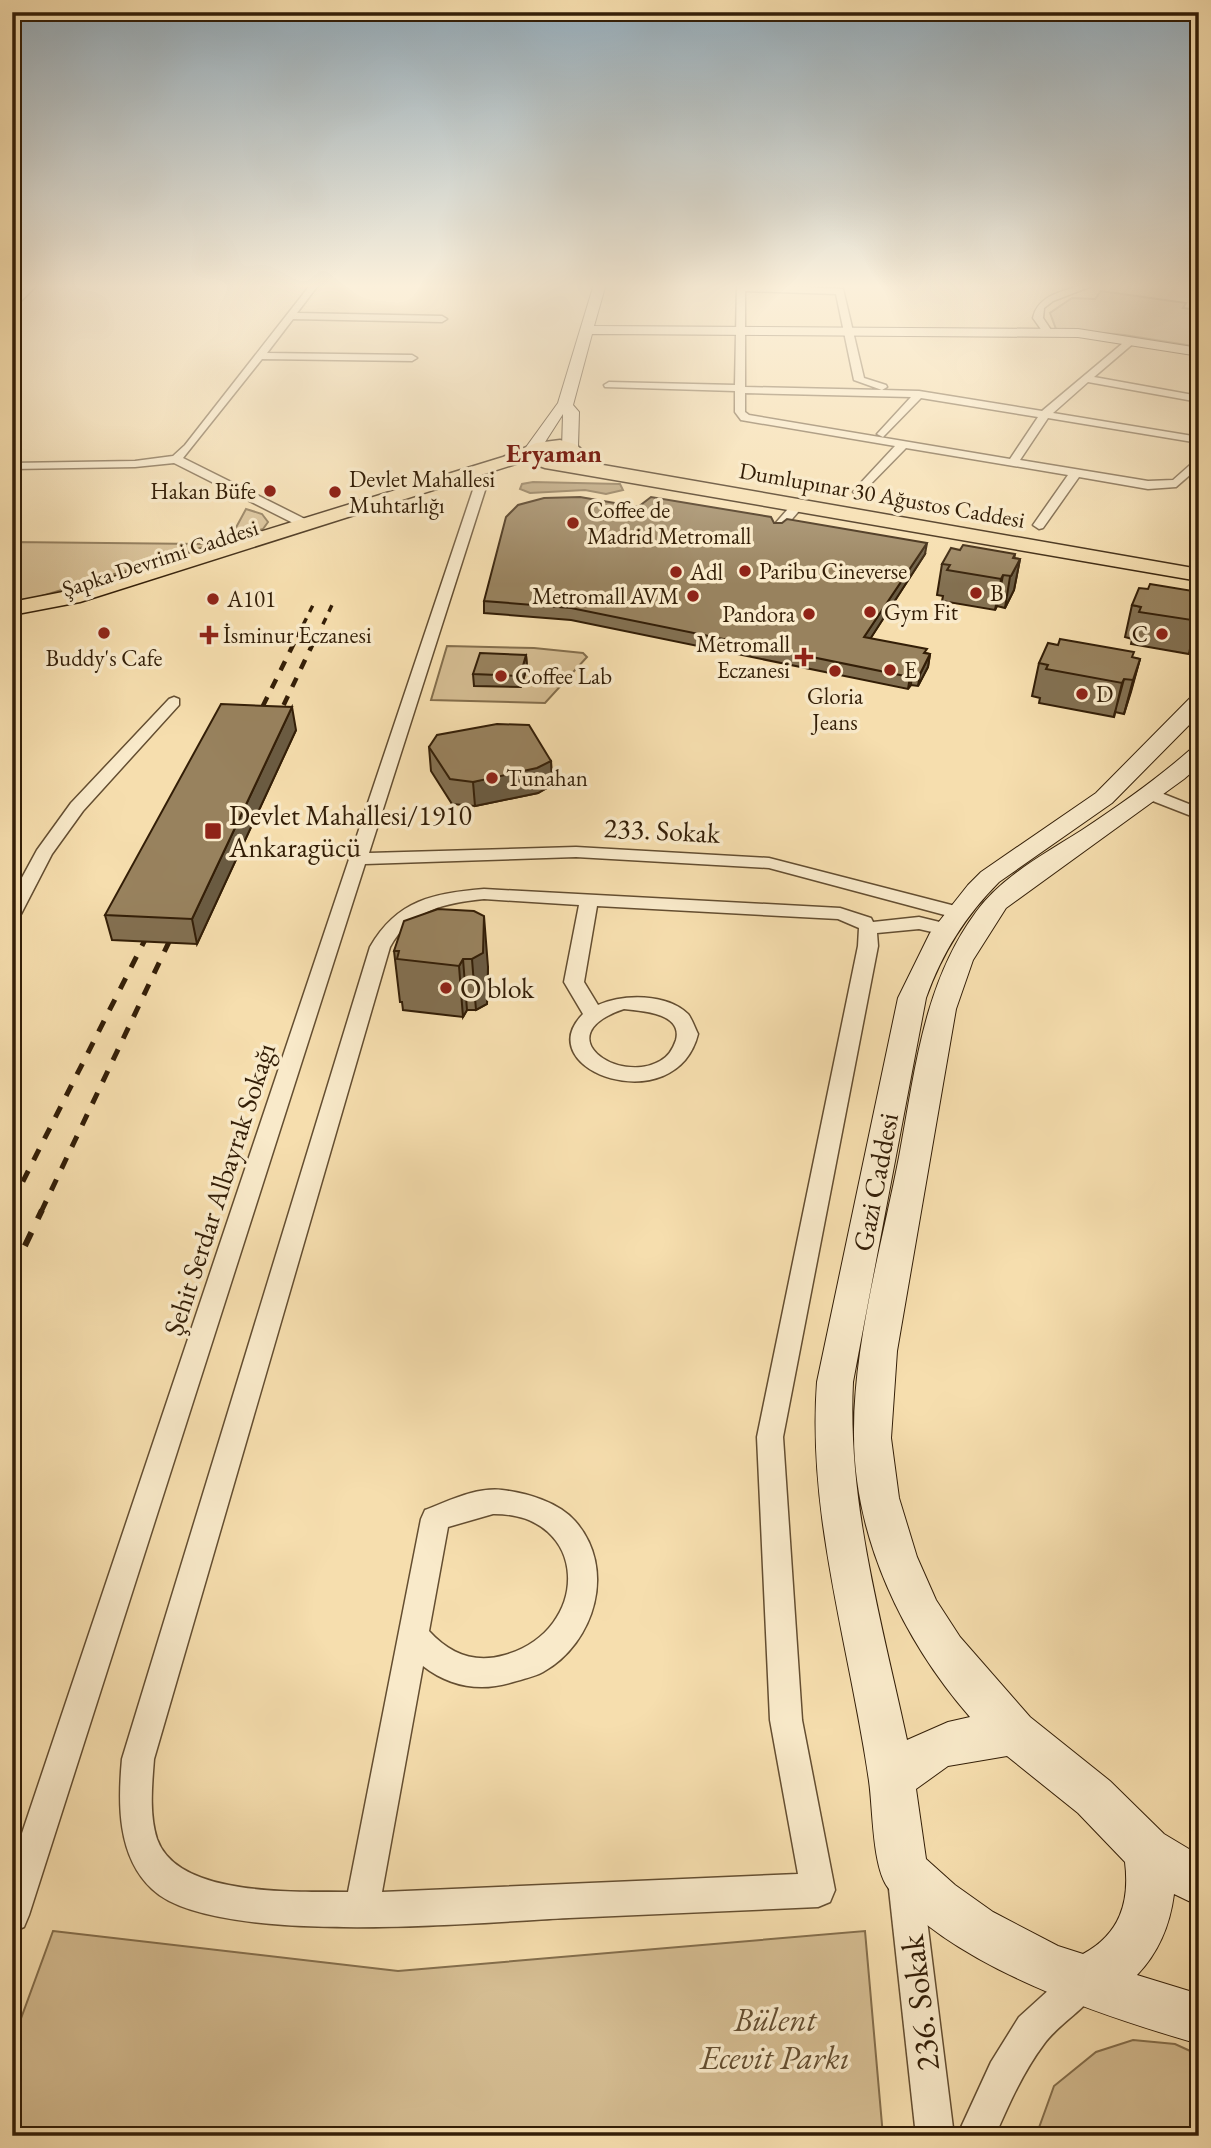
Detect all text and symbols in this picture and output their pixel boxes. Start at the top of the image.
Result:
district label: Eryaman [506,436,602,470]
street label: Dumlupınar 30 Ağustos Caddesi [737,455,1028,535]
place label: Devlet Mahallesi Muhtarlığı [349,464,496,520]
place label: Hakan Büfe [150,476,256,506]
marker: Hakan Büfe [262,483,278,499]
marker: Devlet Mahallesi Muhtarlığı [327,484,343,500]
place label: Coffee de Madrid Metromall [587,495,752,551]
street label: Şapka Devrimi Caddesi [58,512,262,604]
marker: Coffee de Madrid Metromall [565,515,581,531]
place label: Paribu Cineverse [759,556,907,586]
place label: Adl [689,557,724,587]
marker: Paribu Cineverse [737,563,753,579]
marker: Adl [668,564,684,580]
place label: B [990,578,1004,608]
place label: Metromall AVM [532,581,679,611]
place label: A101 [226,584,276,614]
marker: B [968,585,984,601]
marker: Metromall AVM [685,588,701,604]
marker: A101 [205,591,221,607]
place label: Gym Fit [884,597,959,627]
place label: Pandora [722,599,796,629]
marker: Gym Fit [862,604,878,620]
marker: Pandora [801,606,817,622]
place label: C [1132,619,1148,649]
place label: İsminur Eczanesi [223,620,372,650]
marker: Buddy's Cafe [96,625,112,641]
marker: C [1154,626,1170,642]
marker: İsminur Eczanesi [201,627,217,643]
place label: Metromall Eczanesi [696,629,790,685]
place label: Buddy's Cafe [46,643,162,673]
marker: Metromall Eczanesi [796,649,812,665]
place label: E [904,655,917,685]
place label: Coffee Lab [515,661,612,691]
marker: E [882,662,898,678]
marker: Gloria Jeans [827,663,843,679]
marker: Coffee Lab [493,668,509,684]
place label: D [1096,679,1113,709]
place label: Gloria Jeans [807,681,864,737]
marker: D [1074,686,1090,702]
place label: Tunahan [506,763,588,793]
marker: Tunahan [484,770,500,786]
place label: Devlet Mahallesi/1910 Ankaragücü [228,797,472,865]
street label: 233. Sokak [603,809,722,851]
marker: Devlet Mahallesi/1910 Ankaragücü [203,821,223,841]
place label: O blok [460,970,535,1006]
marker: O blok [438,980,454,996]
street label: Şehit Serdar Albayrak Sokağı [155,1038,283,1340]
street label: Gazi Caddesi [844,1110,906,1254]
street label: 236. Sokak [890,1932,949,2074]
park label: Bülent Ecevit Parkı [698,1998,850,2079]

